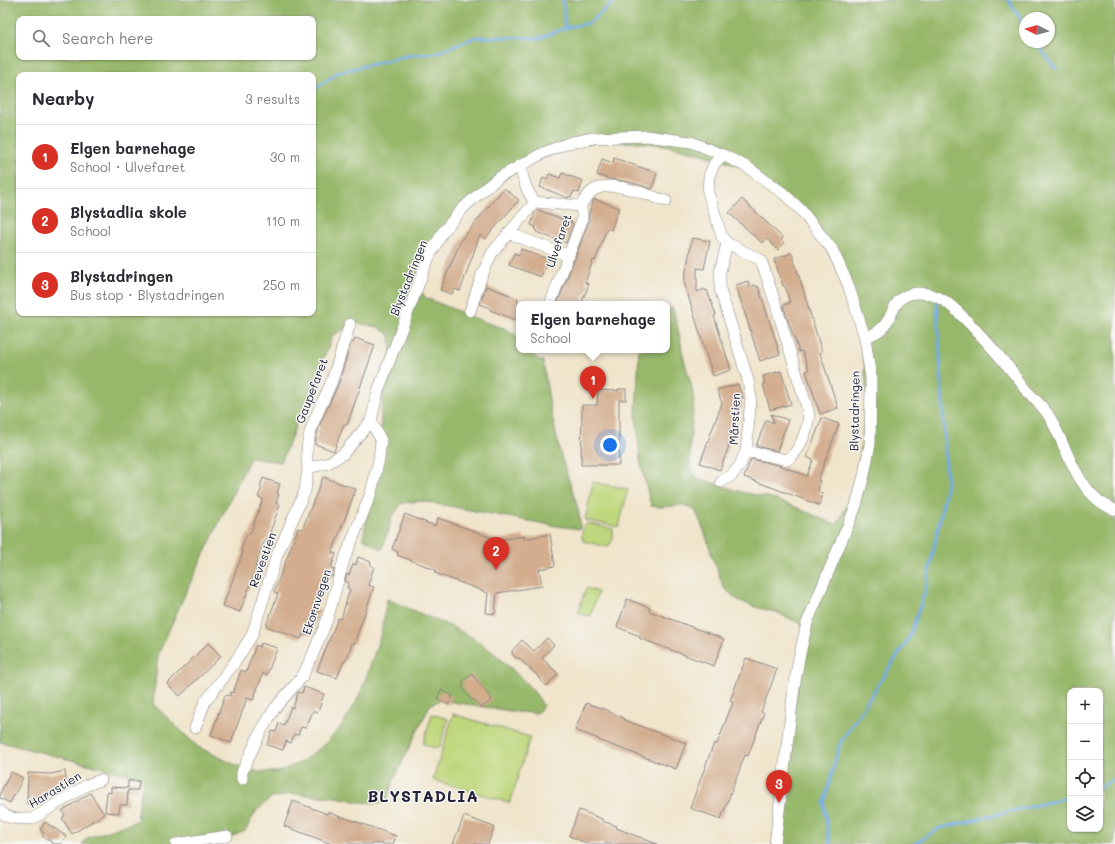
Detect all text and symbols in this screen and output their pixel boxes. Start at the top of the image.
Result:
north arrow [1019,12,1055,48]
search box [16,16,316,60]
icon: search [30,27,52,49]
text: Search here [62,28,153,48]
text: Nearby [32,87,94,109]
text: 3 results [245,90,300,107]
text: Elgen barnehage [70,138,195,158]
text: 1 [42,148,48,165]
text: 30 m [270,148,300,165]
text: School · Ulvefaret [70,158,185,175]
text: Blystadlia skole [70,202,187,222]
text: 2 [41,212,49,229]
text: 110 m [266,212,300,229]
street label: Ulvefaret [541,212,575,270]
text: School [70,222,111,239]
street label: Blystadringen [386,237,431,318]
text: Blystadringen [70,266,173,286]
text: 3 [41,276,49,293]
text: 250 m [263,276,300,293]
text: Bus stop · Blystadringen [70,286,224,303]
popup [516,301,670,353]
text: Elgen barnehage [530,309,656,329]
text: School [530,329,571,346]
street label: Gaupefaret [291,356,331,426]
pin: 1 [580,366,606,399]
street label: Blystadringen [845,371,863,451]
street label: Mårstien [725,393,743,445]
your location [600,435,620,455]
street label: Revestien [245,530,279,590]
pin: 2 [483,537,509,570]
street label: Ekornvegen [298,567,334,636]
map controls [1067,688,1103,832]
button: + [1067,688,1103,724]
button: − [1067,724,1103,760]
button: locate [1067,760,1103,796]
street label: Harastien [25,767,84,811]
pin: 3 [766,770,792,803]
district label: BLYSTADLIA [367,785,479,806]
button: layers [1067,796,1103,832]

